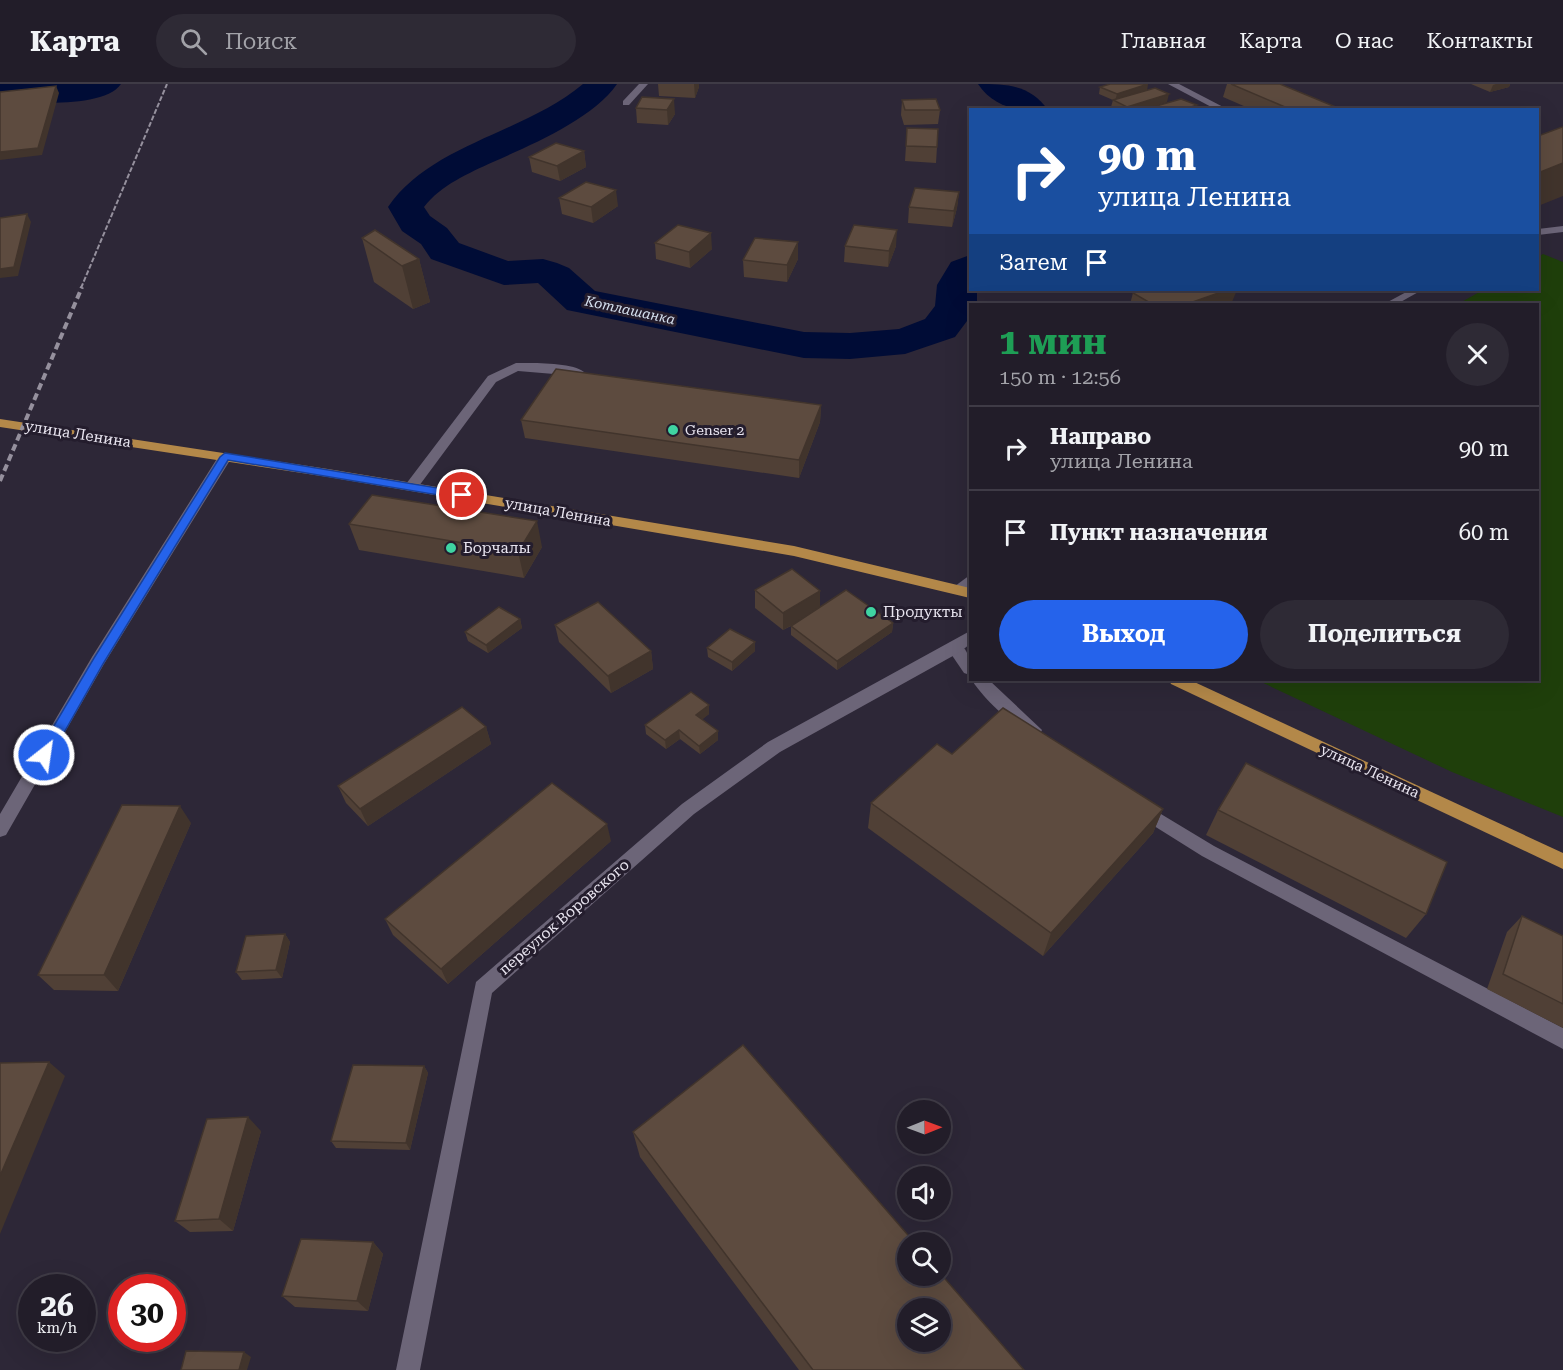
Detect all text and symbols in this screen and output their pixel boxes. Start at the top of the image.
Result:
search box [156,14,576,68]
text: Карта [30,25,120,58]
icon: search [177,25,210,58]
text: Поиск [225,29,297,54]
text: Главная [1121,29,1206,53]
text: Карта [1239,29,1302,53]
text: О нас [1335,29,1394,53]
text: Контакты [1427,29,1533,53]
text: 90 m [1098,131,1196,180]
icon: right [999,132,1077,210]
text: улица Ленина [1098,181,1291,213]
icon: arrive [1080,246,1113,279]
text: Затем [999,250,1068,275]
water label: Котлашанка [582,292,677,327]
text: 1 мин [999,321,1107,363]
button: close [1446,323,1509,386]
text: 150 m · 12:56 [999,365,1121,389]
street label: улица Ленина [24,417,132,451]
place label: Genser 2 [685,422,744,438]
marker: Genser 2 [666,423,680,437]
text: Направо [1050,424,1151,449]
icon: right [999,432,1032,465]
text: 90 m [1459,436,1509,461]
text: улица Ленина [1050,449,1193,473]
pin [436,469,487,520]
icon: arrive [445,478,478,511]
street label: улица Ленина [504,494,612,530]
icon: arrive [999,516,1032,549]
text: Пункт назначения [1050,520,1268,545]
text: 60 m [1459,520,1509,545]
place label: Борчалы [463,539,531,557]
marker: Борчалы [444,541,458,555]
button: Выход [999,600,1248,669]
button: Поделиться [1260,600,1509,669]
place label: Продукты [883,603,963,621]
marker: Продукты [864,605,878,619]
position arrow [12,723,76,787]
street label: улица Ленина [1318,740,1422,802]
street label: переулок Воровского [495,856,633,978]
north arrow [897,1100,951,1154]
map controls [897,1100,951,1352]
button: sound [897,1166,951,1220]
button: search [897,1232,951,1286]
speed limit sign: 30 [108,1274,186,1352]
text: 26 [40,1288,74,1323]
button: layers [897,1298,951,1352]
text: km/h [37,1319,77,1337]

